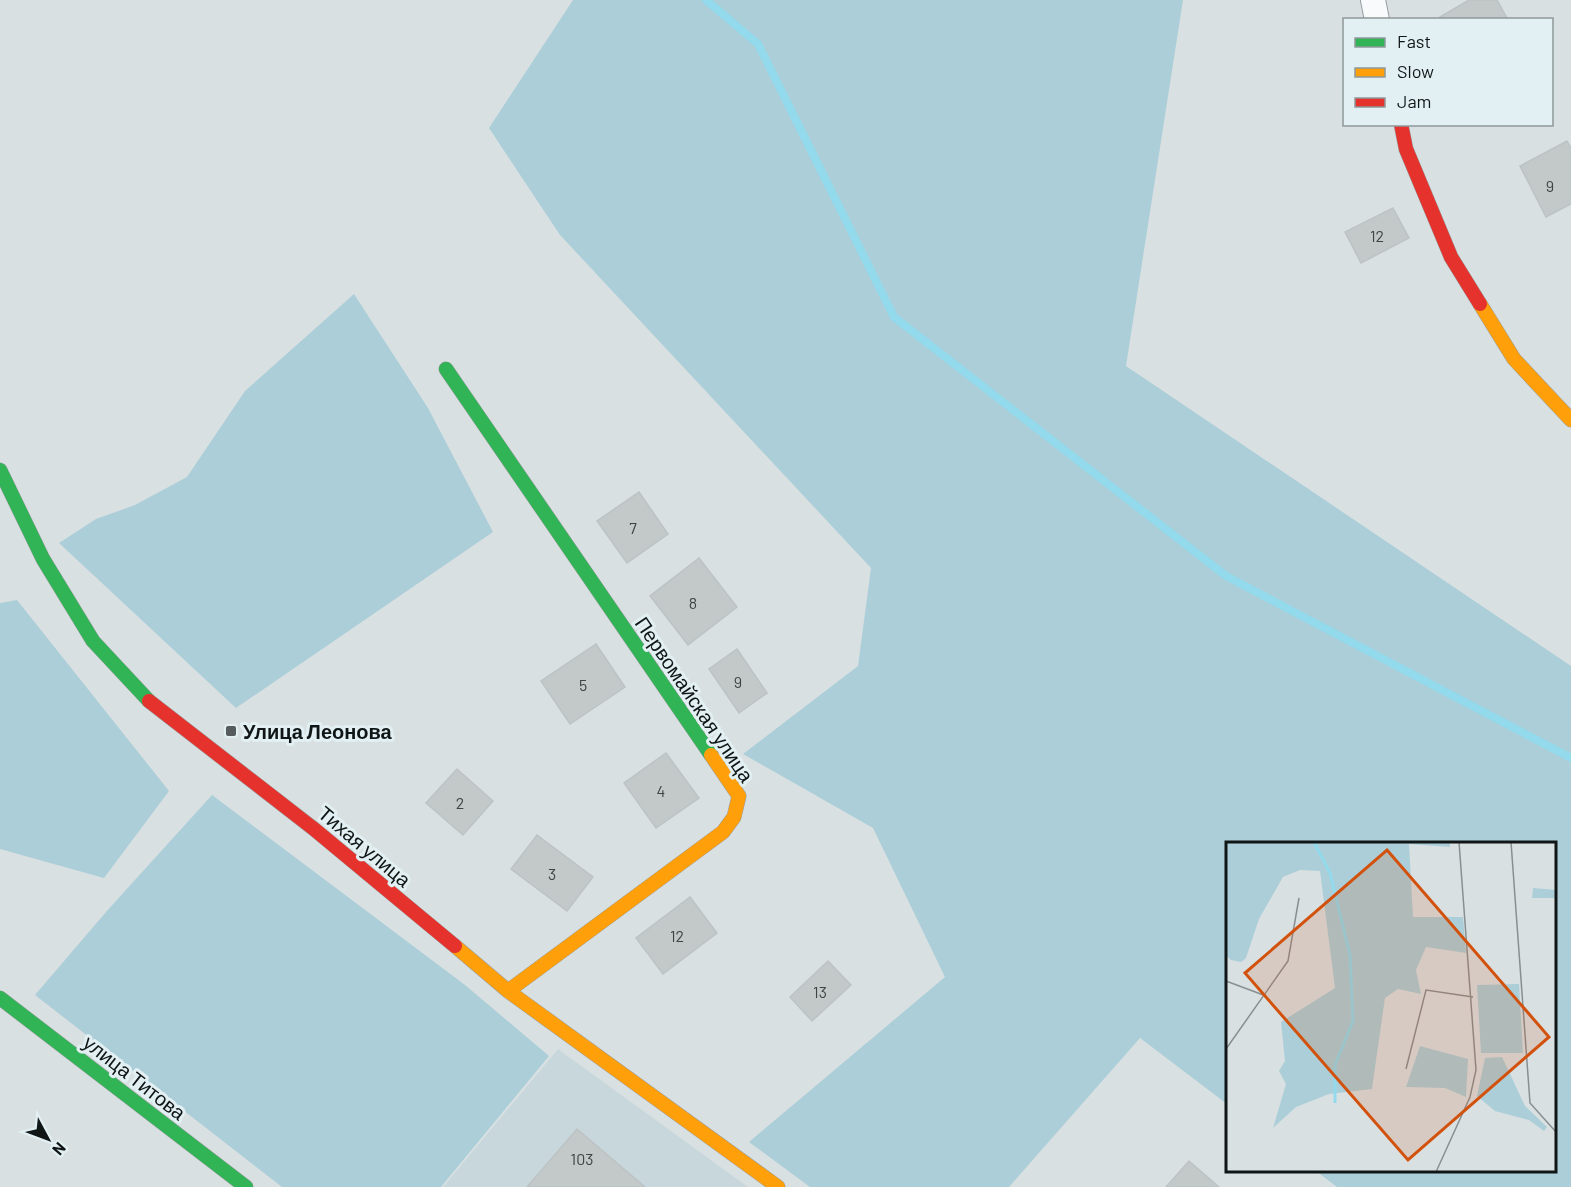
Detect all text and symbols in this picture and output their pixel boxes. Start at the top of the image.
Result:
legend [1343,18,1553,126]
text: Fast [1397,30,1431,52]
text: Slow [1397,60,1434,82]
text: Jam [1397,90,1431,112]
house number: 9 [1546,176,1554,195]
house number: 12 [1370,226,1384,245]
house number: 7 [629,518,637,537]
house number: 8 [689,593,697,612]
street label: Первомайская улица [631,612,760,787]
house number: 9 [734,672,742,691]
house number: 5 [579,675,587,694]
place label: Улица Леонова [243,719,393,743]
marker: Улица Леонова [224,724,238,738]
house number: 4 [657,781,665,800]
house number: 2 [456,793,464,812]
street label: Тихая улица [314,800,417,892]
inset map [1226,842,1556,1172]
house number: 3 [548,864,556,883]
house number: 12 [670,926,684,945]
house number: 13 [813,982,827,1001]
street label: улица Титова [79,1030,192,1125]
north arrow [18,1109,78,1169]
text: N [49,1139,70,1159]
house number: 103 [571,1149,593,1168]

